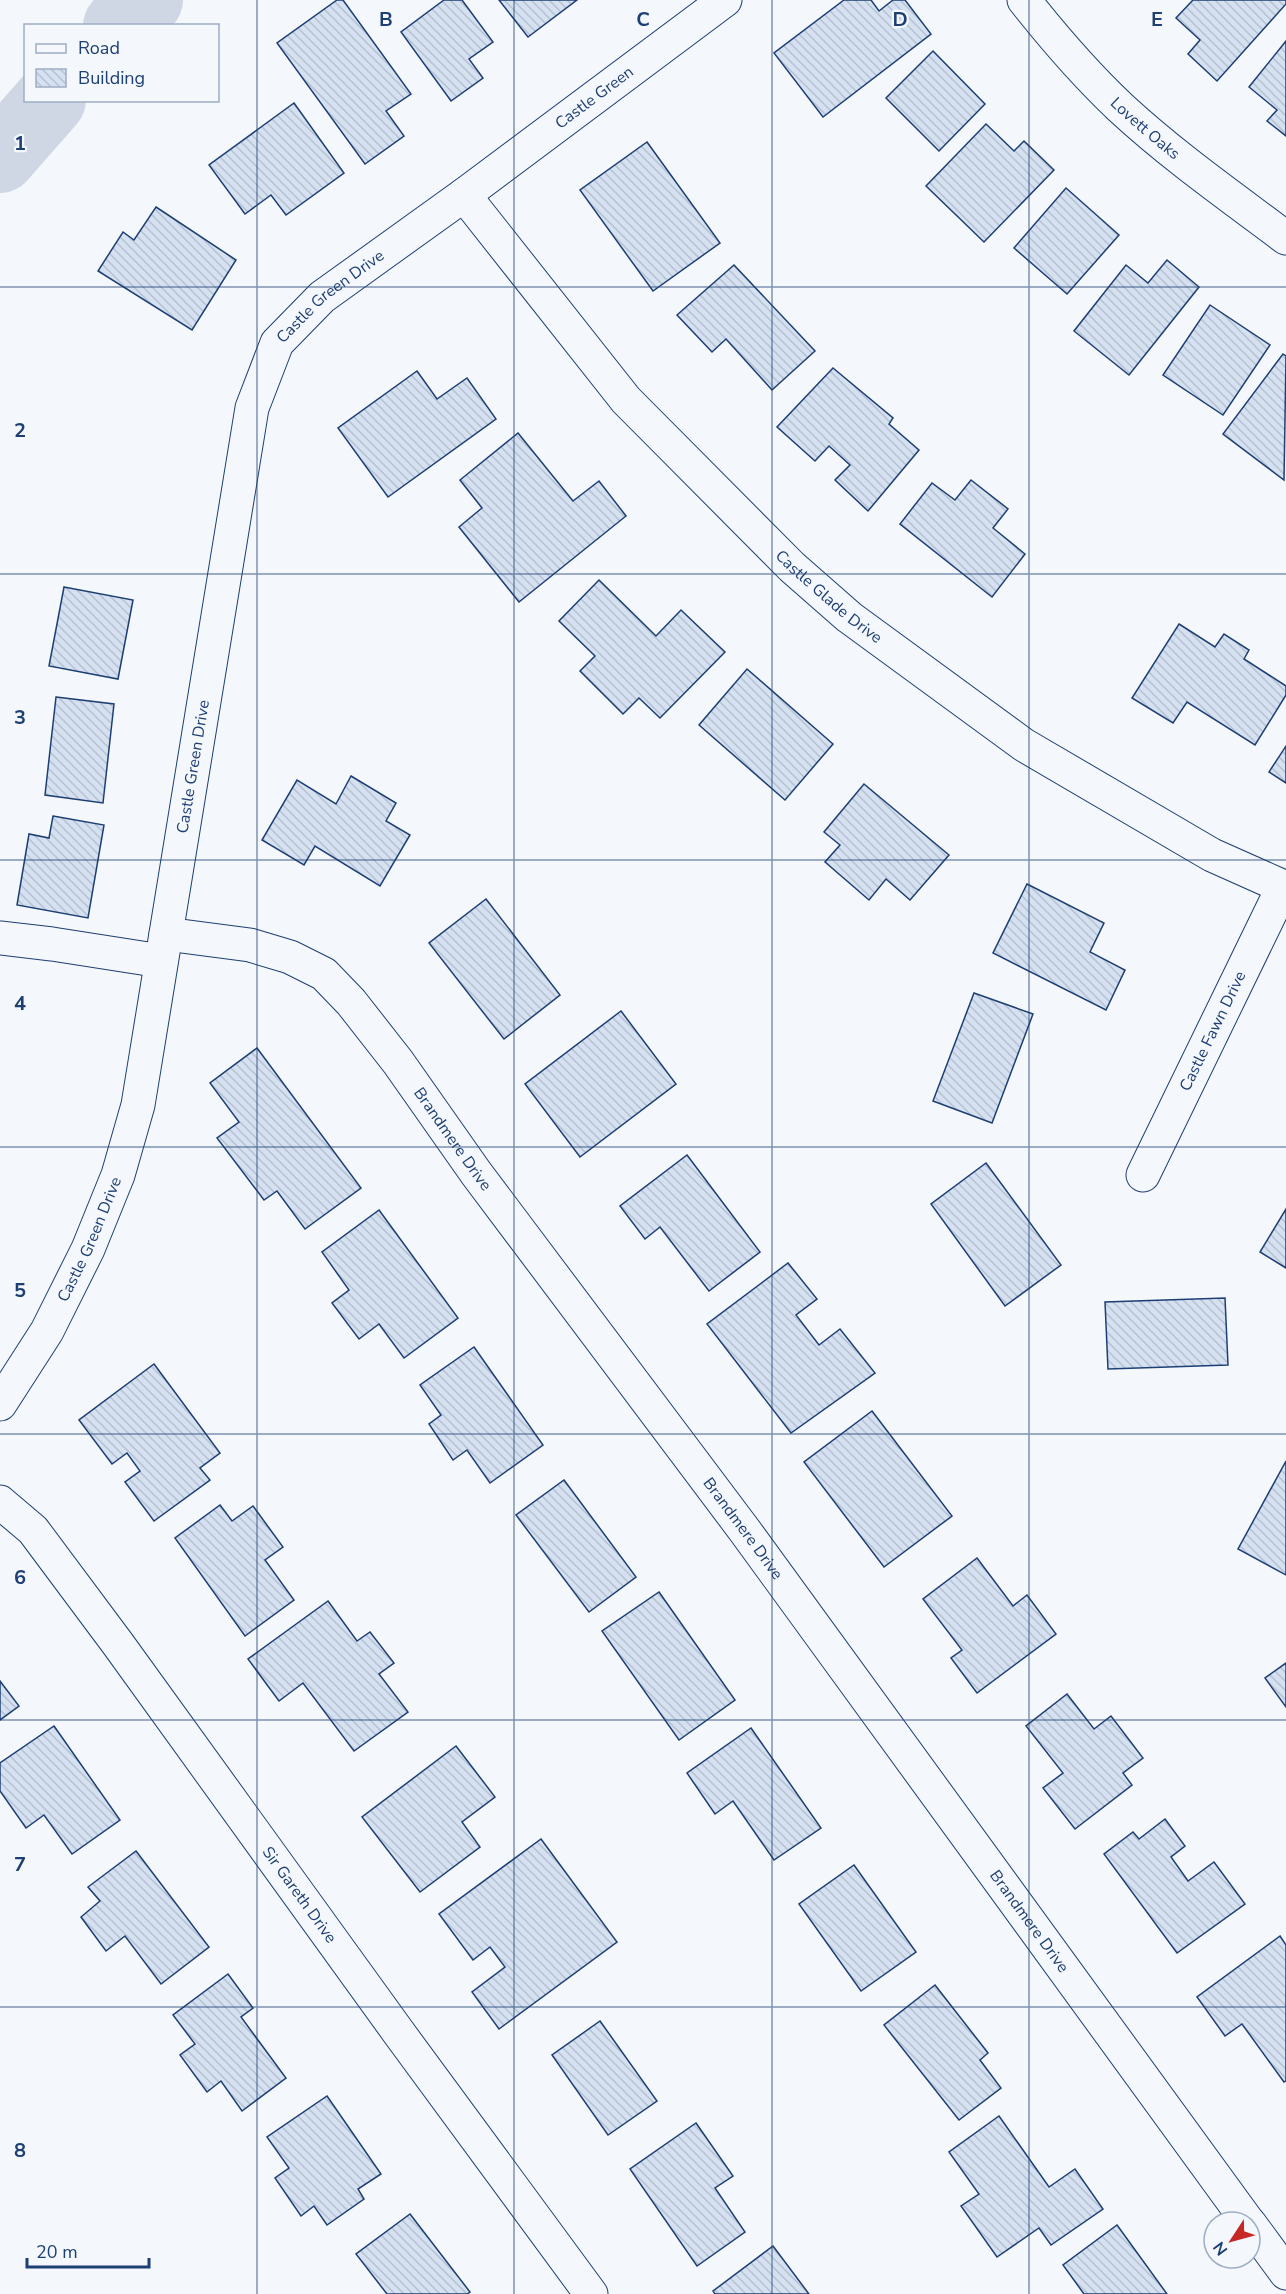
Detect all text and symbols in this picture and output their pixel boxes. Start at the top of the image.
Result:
text: B [379,6,393,33]
text: C [636,6,650,33]
text: D [892,6,908,33]
text: E [1151,6,1163,33]
legend [24,24,219,102]
text: Road [78,36,120,60]
street label: Castle Green [551,61,638,134]
text: Building [78,66,145,90]
street label: Lovett Oaks [1105,92,1185,165]
text: 1 [14,130,26,157]
street label: Castle Green Drive [272,245,389,348]
text: 2 [14,417,26,444]
street label: Castle Glade Drive [770,545,887,649]
street label: Castle Green Drive [172,698,215,835]
text: 3 [14,704,26,731]
street label: Castle Fawn Drive [1174,967,1251,1095]
text: 4 [14,990,26,1017]
street label: Brandmere Drive [408,1083,497,1195]
street label: Castle Green Drive [52,1174,127,1306]
text: 5 [14,1277,26,1304]
street label: Brandmere Drive [698,1473,788,1584]
text: 6 [14,1564,26,1591]
street label: Sir Gareth Drive [257,1842,342,1948]
text: 7 [14,1851,26,1878]
street label: Brandmere Drive [984,1866,1074,1977]
text: 8 [14,2137,26,2164]
north arrow [1202,2210,1262,2270]
scale bar [27,2231,148,2269]
text: N [1208,2237,1233,2260]
text: 20 m [36,2240,78,2264]

